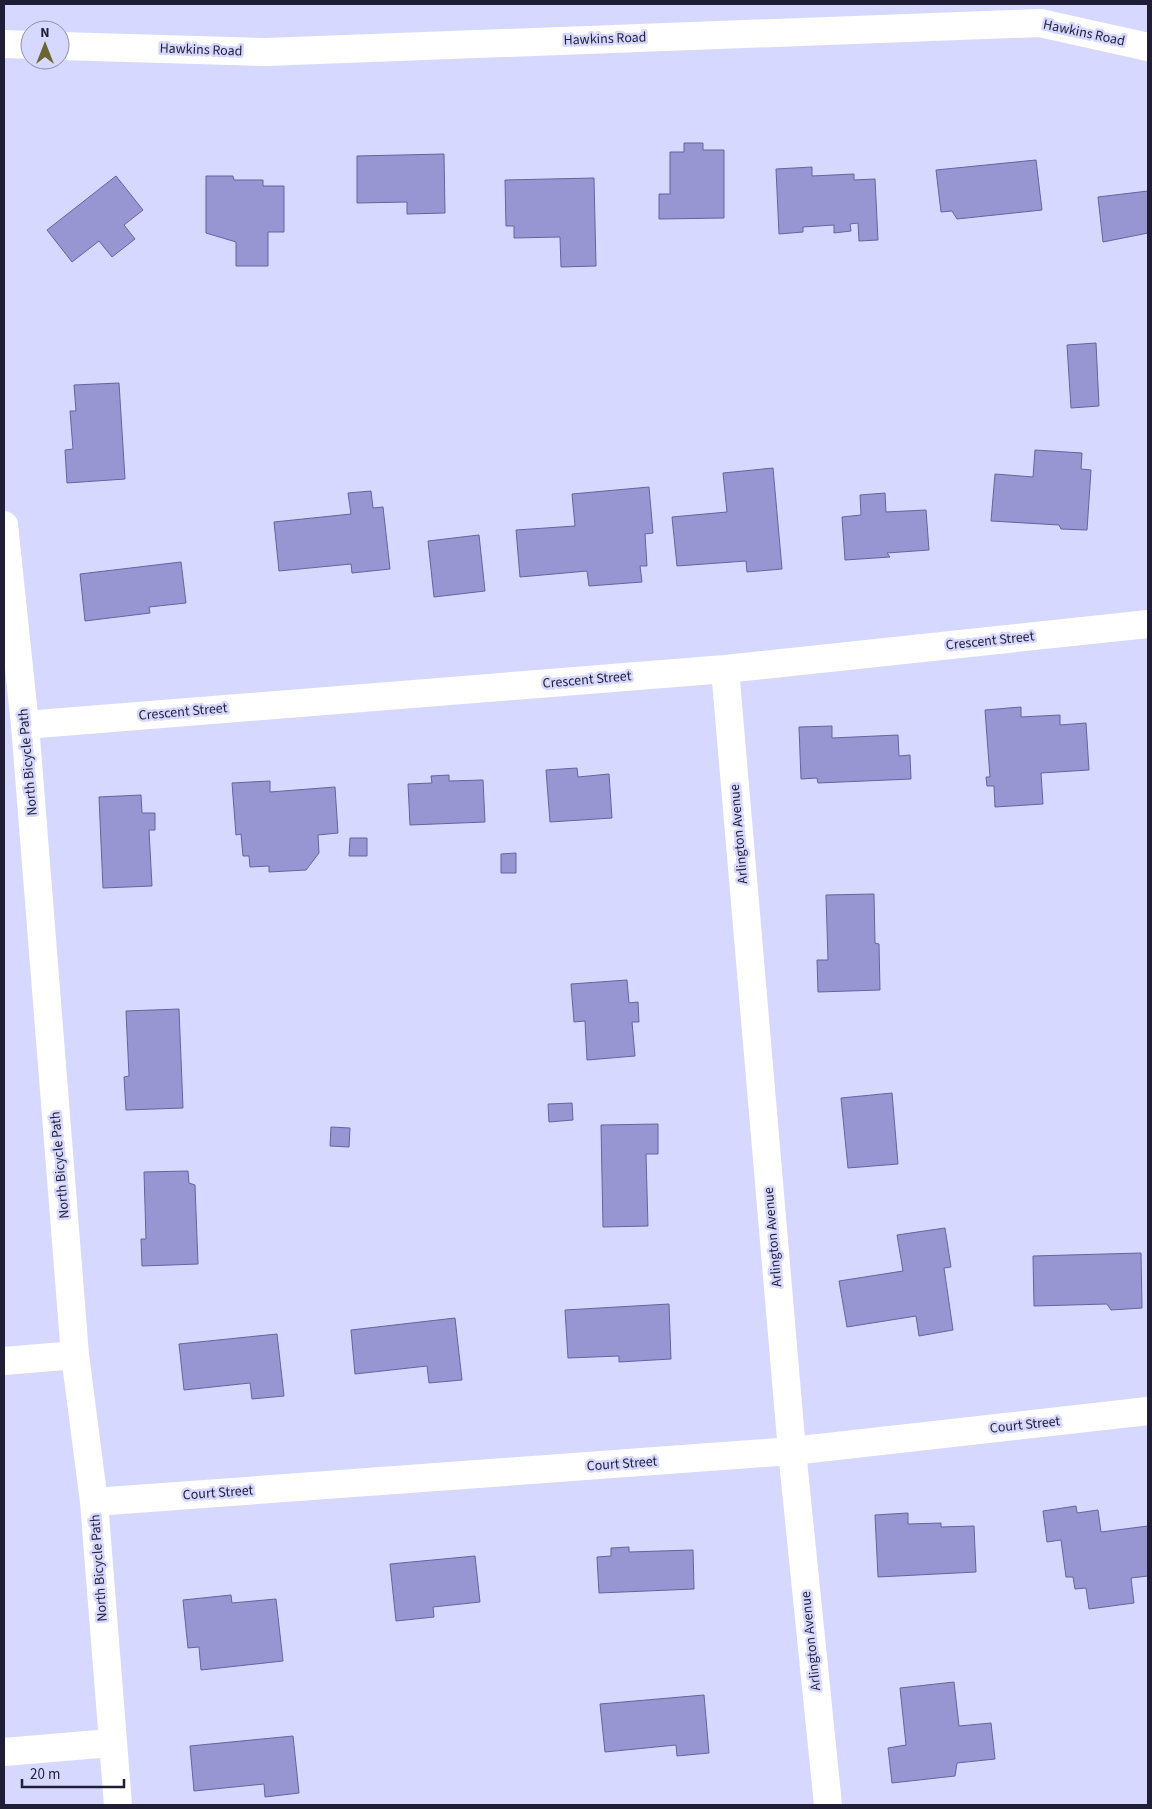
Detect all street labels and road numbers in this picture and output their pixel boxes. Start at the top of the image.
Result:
street label: Hawkins Road [1041,15,1127,51]
street label: Hawkins Road [563,28,647,50]
street label: Hawkins Road [159,39,243,61]
street label: Crescent Street [945,626,1035,656]
street label: Crescent Street [542,666,632,694]
street label: Crescent Street [138,698,228,726]
street label: North Bicycle Path [13,708,43,816]
street label: Arlington Avenue [725,783,753,885]
street label: North Bicycle Path [45,1111,75,1219]
street label: Arlington Avenue [759,1186,787,1288]
street label: Court Street [989,1411,1061,1439]
street label: Court Street [586,1452,658,1476]
street label: Court Street [182,1481,254,1505]
street label: North Bicycle Path [85,1514,113,1622]
street label: Arlington Avenue [796,1590,826,1692]

